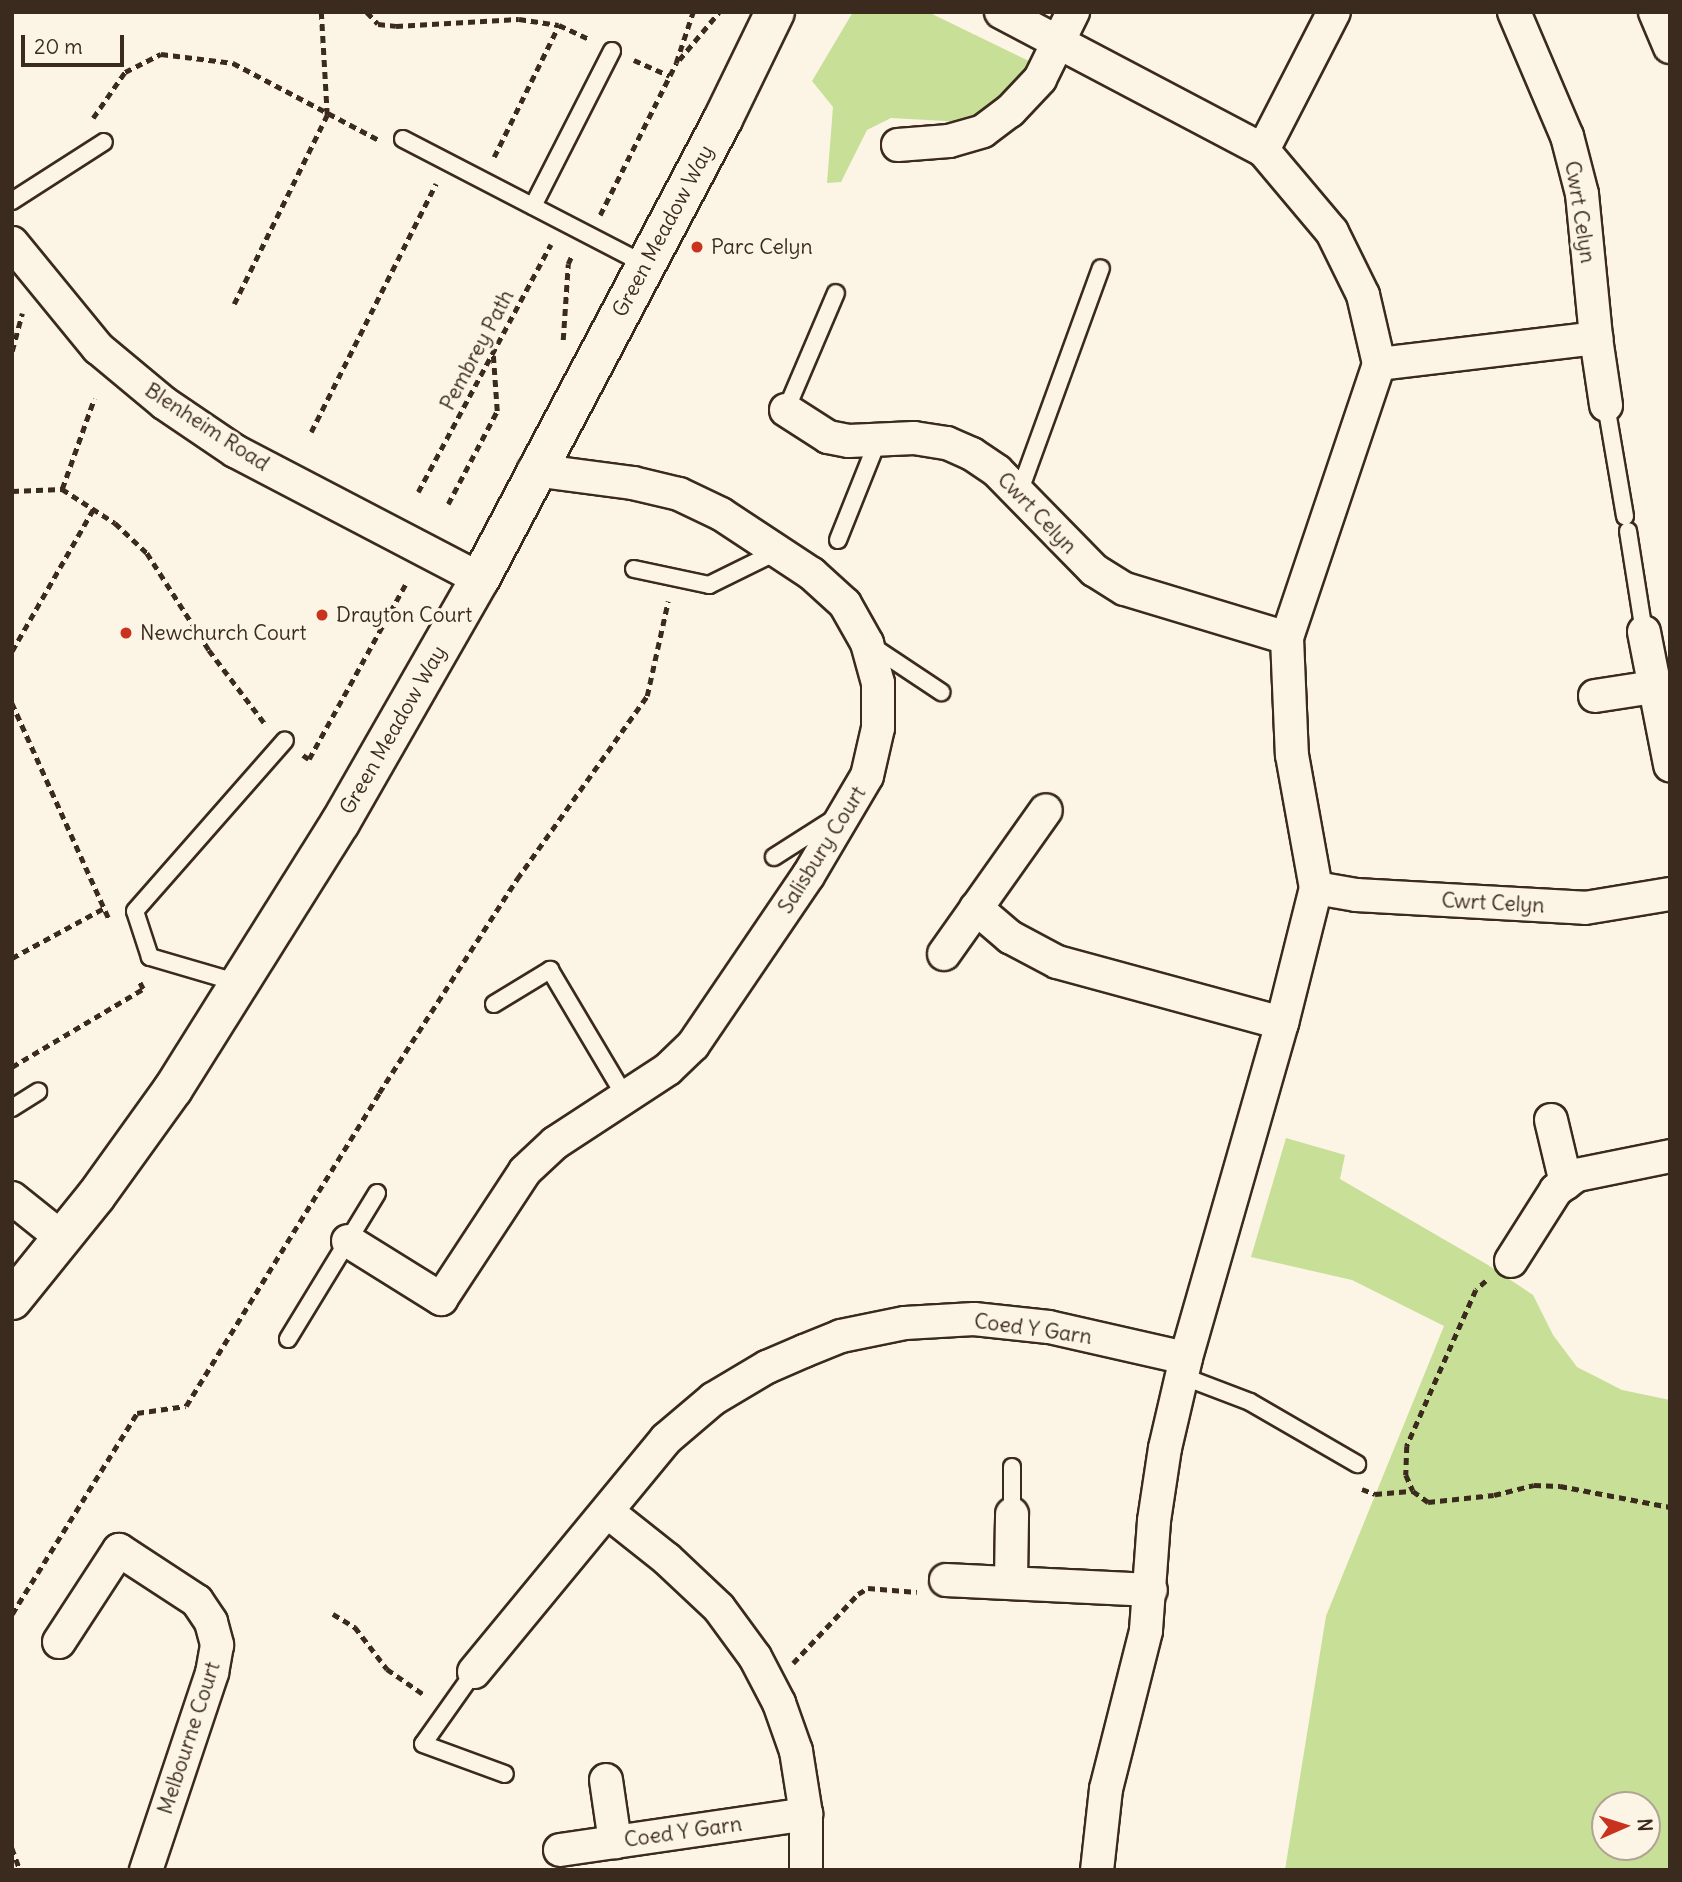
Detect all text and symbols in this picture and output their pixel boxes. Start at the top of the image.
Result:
scale bar [24,21,128,65]
text: 20 m [34,33,83,60]
street label: Green Meadow Way [607,141,719,321]
street label: Cwrt Celyn [1559,159,1601,265]
place label: Parc Celyn [711,234,813,260]
marker: Parc Celyn [689,239,705,255]
street label: Pembrey Path [435,286,519,414]
street label: Blenheim Road [140,378,274,476]
street label: Cwrt Celyn [992,467,1082,559]
place label: Drayton Court [336,602,472,628]
marker: Drayton Court [314,607,330,623]
place label: Newchurch Court [140,620,307,646]
marker: Newchurch Court [118,625,134,641]
street label: Green Meadow Way [334,641,452,819]
street label: Salisbury Court [773,782,871,918]
street label: Cwrt Celyn [1441,888,1545,918]
street label: Coed Y Garn [973,1308,1093,1350]
street label: Melbourne Court [152,1659,226,1817]
north arrow [1591,1791,1661,1861]
street label: Coed Y Garn [623,1811,743,1853]
text: N [1633,1818,1657,1832]

